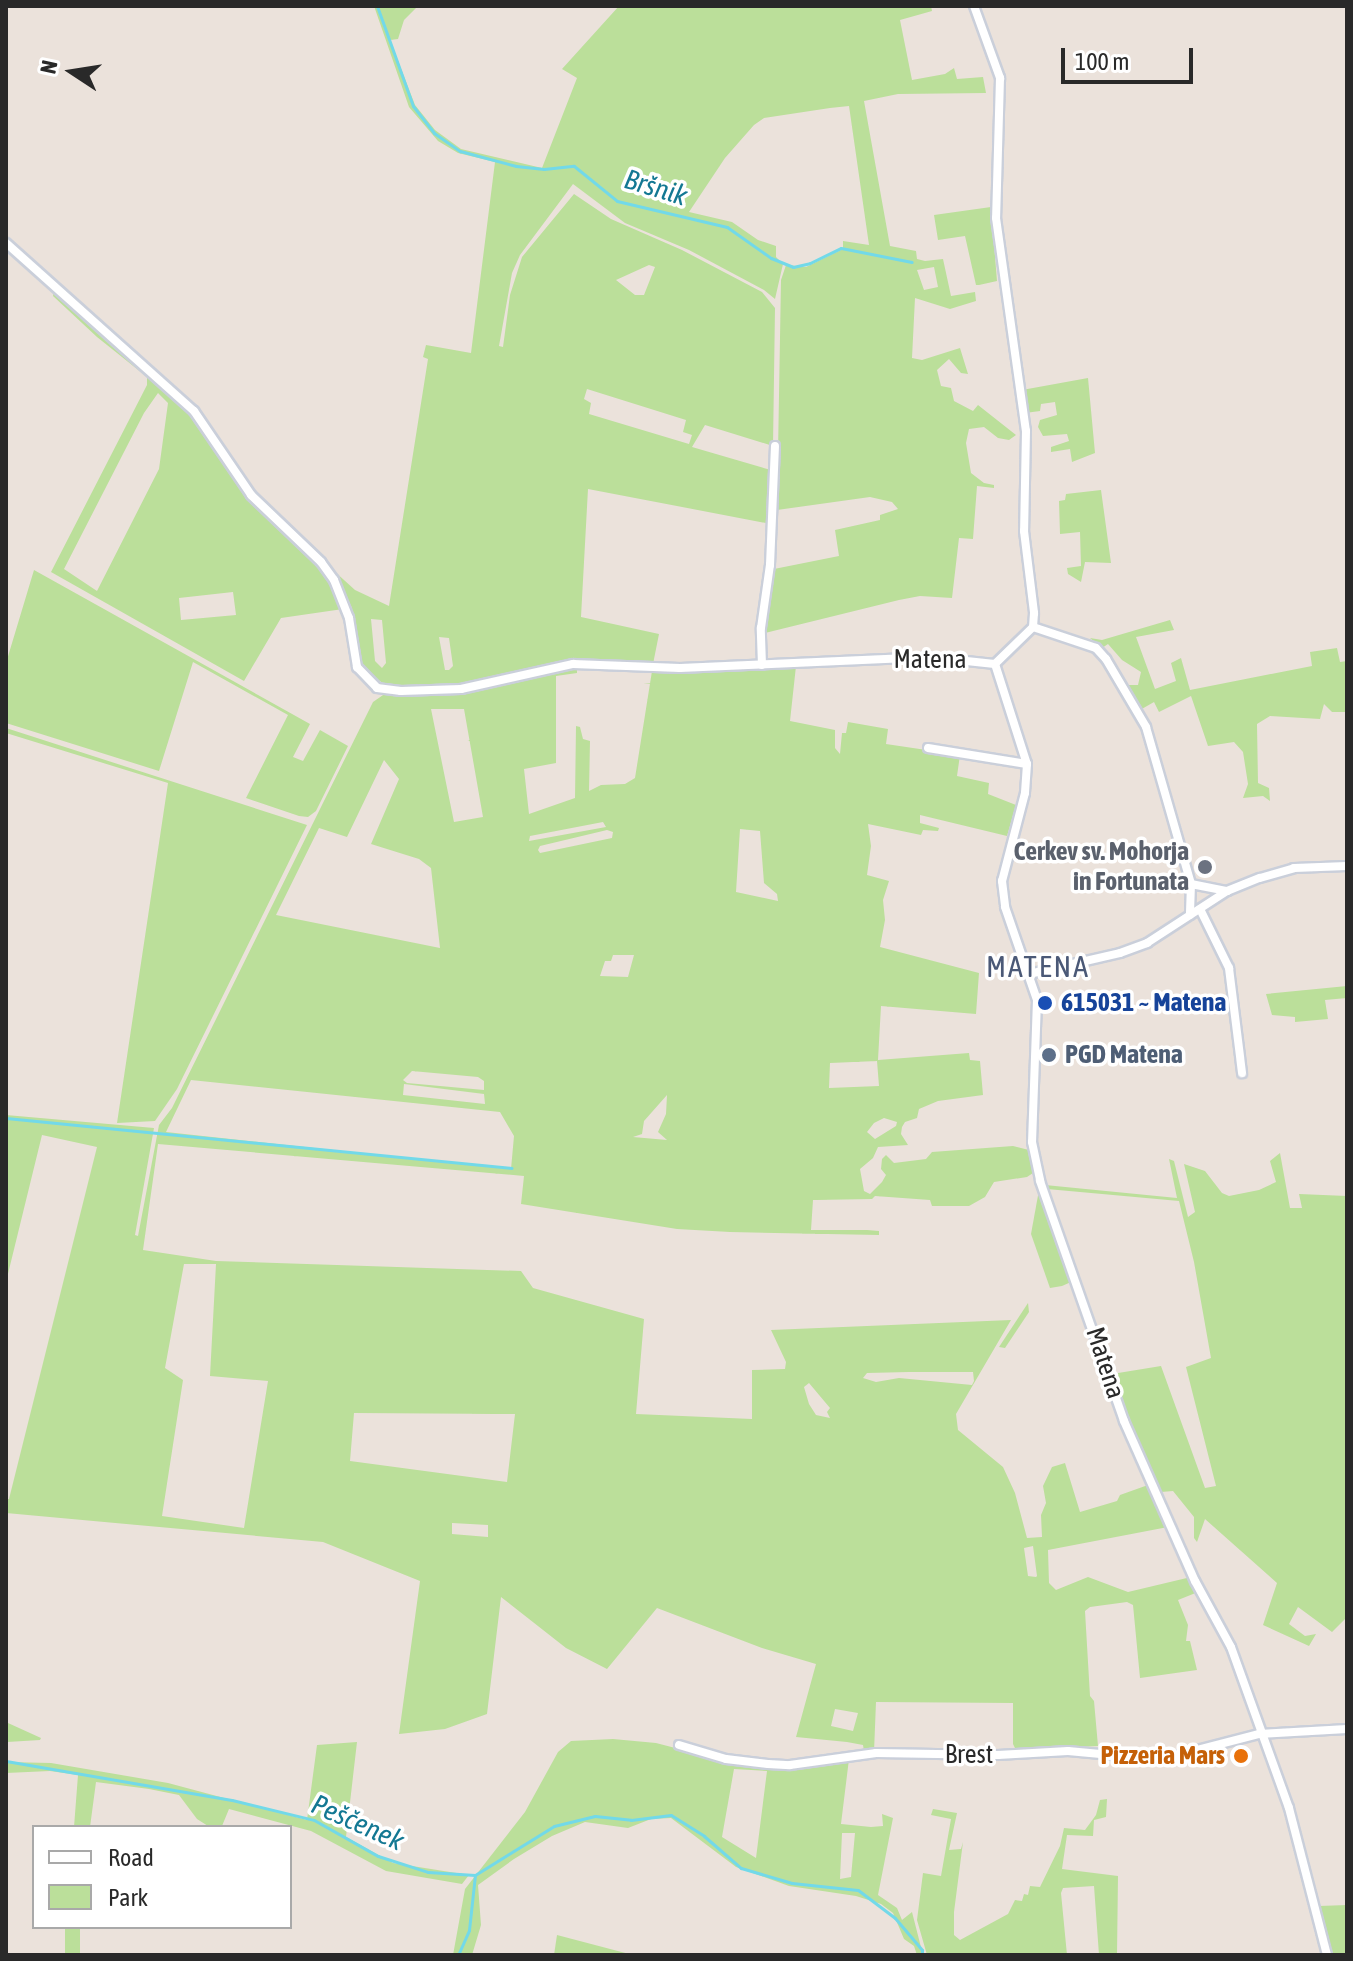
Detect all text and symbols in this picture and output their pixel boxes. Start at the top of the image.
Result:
north arrow [32,32,112,112]
scale bar [1065,32,1197,82]
text: 100 m [1075,48,1129,75]
text: N [34,58,63,76]
water label: Bršnik [621,162,691,212]
street label: Matena [893,644,967,676]
place label: Cerkev sv. Mohorja in Fortunata [1014,836,1189,898]
marker: Cerkev sv. Mohorja in Fortunata [1196,858,1214,876]
district label: MATENA [986,948,1090,984]
place label: 615031 ~ Matena [1061,987,1226,1019]
marker: 615031 ~ Matena [1036,994,1054,1012]
place label: PGD Matena [1065,1039,1183,1071]
marker: PGD Matena [1040,1046,1058,1064]
street label: Matena [1079,1323,1131,1403]
street label: Brest [945,1739,993,1771]
place label: Pizzeria Mars [1101,1740,1225,1772]
marker: Pizzeria Mars [1232,1747,1250,1765]
water label: Peščenek [307,1787,409,1857]
legend [32,1825,292,1929]
text: Road [108,1844,154,1871]
text: Park [108,1884,148,1911]

